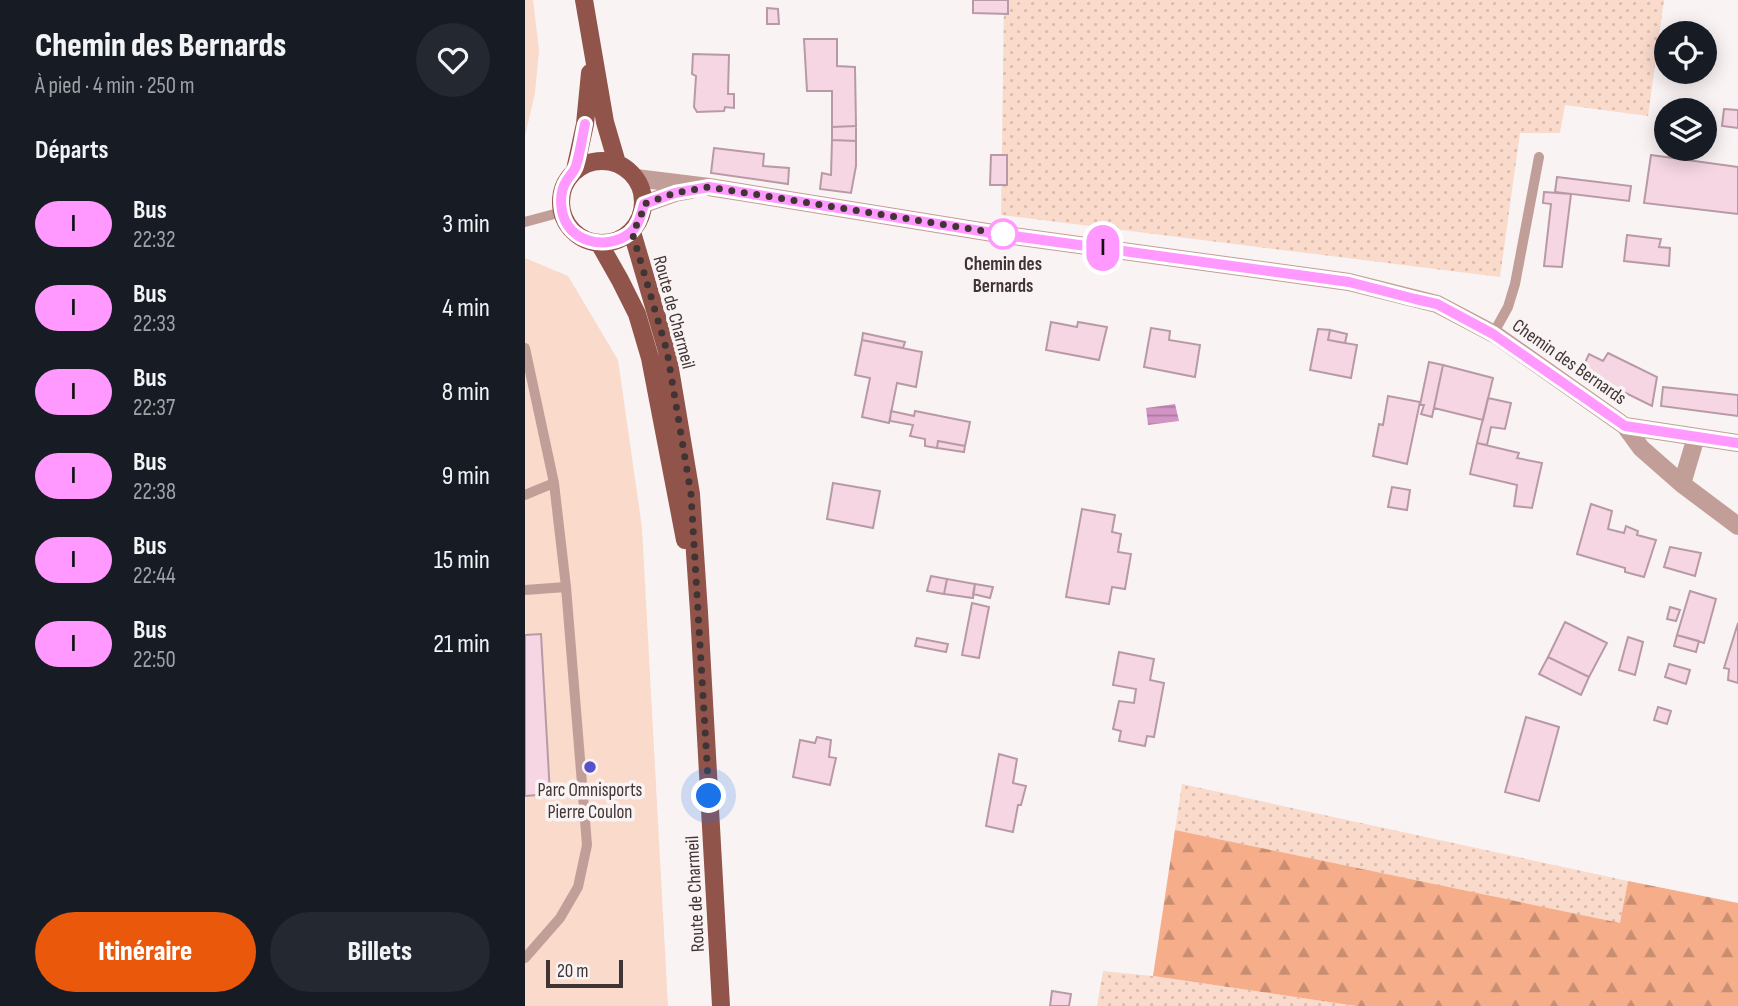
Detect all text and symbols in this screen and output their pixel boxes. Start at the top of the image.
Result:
map controls [1654,21,1717,161]
button: locate [1654,21,1717,84]
button: heart [416,23,490,97]
text: Chemin des Bernards [35,26,286,66]
text: À pied · 4 min · 250 m [35,72,194,100]
button: layers [1654,98,1717,161]
text: Départs [35,135,108,166]
text: Bus [133,195,167,226]
text: I [71,209,76,238]
text: 3 min [442,209,490,240]
marker: Chemin des Bernards [988,219,1018,249]
line badge: I [1080,225,1126,271]
text: 22:32 [133,226,175,254]
text: I [1100,233,1106,262]
street label: Route de Charmeil [647,253,700,372]
place label: Chemin des Bernards [964,253,1042,298]
text: Bus [133,279,167,310]
text: I [71,293,76,322]
text: 4 min [442,293,490,324]
text: 22:33 [133,310,176,338]
street label: Chemin des Bernards [1508,314,1631,410]
text: Bus [133,363,167,394]
text: I [71,377,76,406]
text: 8 min [442,377,490,408]
text: 22:37 [133,394,175,422]
text: Bus [133,447,167,478]
text: I [71,461,76,490]
text: 9 min [442,461,490,492]
text: 22:38 [133,478,176,506]
text: Bus [133,531,167,562]
text: I [71,545,76,574]
text: 15 min [434,545,490,576]
text: 22:44 [133,562,176,590]
text: Bus [133,615,167,646]
text: I [71,629,76,658]
text: 21 min [433,629,490,660]
text: 22:50 [133,646,176,674]
marker: Parc Omnisports Pierre Coulon [582,759,598,775]
your location [691,778,726,813]
place label: Parc Omnisports Pierre Coulon [538,779,643,824]
street label: Route de Charmeil [681,835,710,953]
button: Itinéraire [35,912,256,992]
button: Billets [270,912,490,992]
scale bar [546,957,623,989]
text: 20 m [557,960,589,983]

